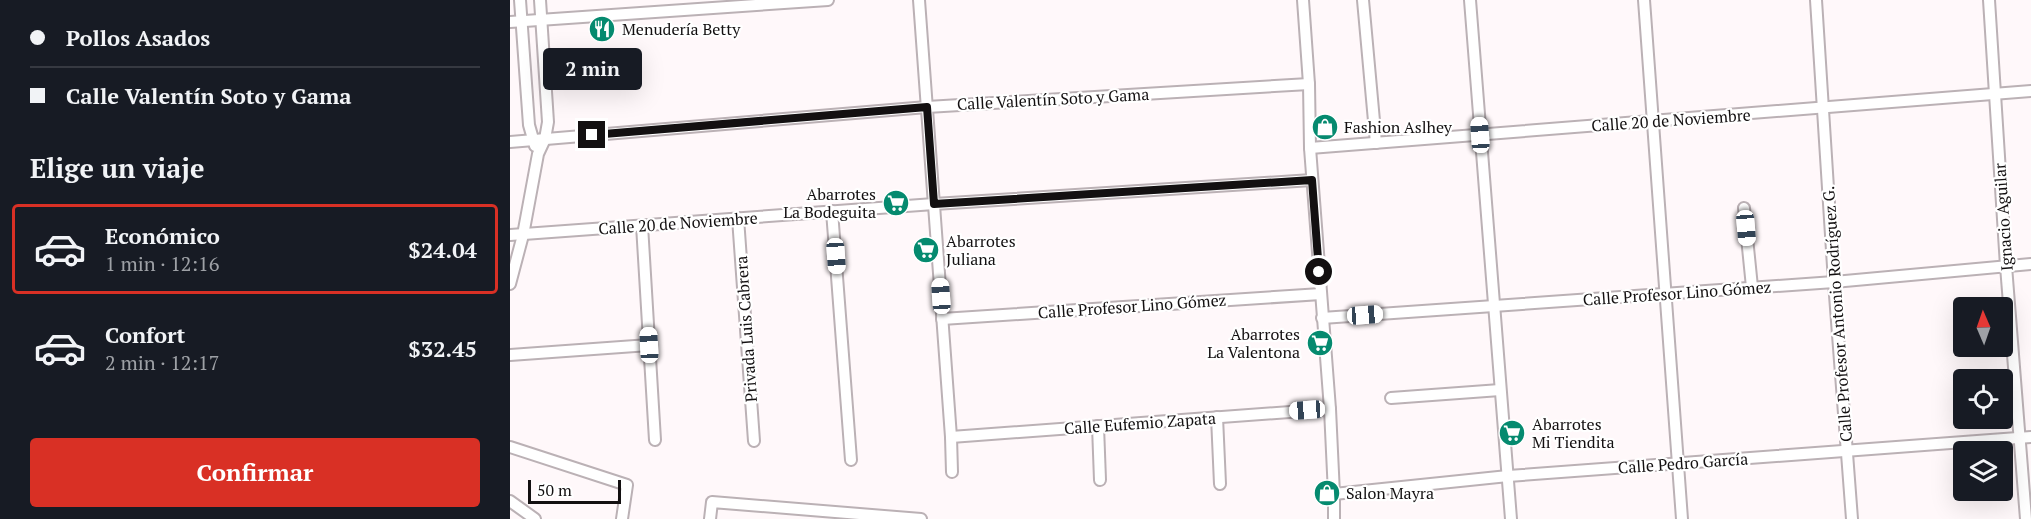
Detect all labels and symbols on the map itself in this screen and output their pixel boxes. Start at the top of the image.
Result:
restaurant icon: Menudería Betty [587,14,617,44]
place label: Menudería Betty [622,18,741,40]
callout: 2 min [542,48,642,90]
street label: Calle Valentín Soto y Gama [956,83,1150,115]
street label: Calle 20 de Noviembre [1591,103,1751,137]
shop icon: Fashion Aslhey [1310,112,1340,142]
place label: Fashion Aslhey [1344,116,1453,138]
car [1470,116,1490,154]
route end [578,121,605,148]
street label: Ignacio Aguilar [1988,161,2018,272]
place label: Abarrotes La Bodeguita [783,183,876,223]
street label: Calle Profesor Antonio Rodríguez G. [1817,185,1857,443]
supermarket icon: Abarrotes La Bodeguita [881,188,911,218]
street label: Calle 20 de Noviembre [598,206,758,240]
car [1735,209,1757,247]
place label: Abarrotes Juliana [946,230,1016,270]
supermarket icon: Abarrotes Juliana [911,235,941,265]
car [826,237,846,275]
street label: Privada Luis Cabrera [730,255,762,403]
route start [1305,258,1332,285]
street label: Calle Profesor Lino Gómez [1582,275,1772,311]
car [931,277,951,315]
street label: Calle Profesor Lino Gómez [1037,288,1227,324]
north arrow [1953,297,2013,357]
car [1346,305,1384,325]
place label: Abarrotes La Valentona [1207,323,1300,363]
car [639,327,659,363]
supermarket icon: Abarrotes La Valentona [1305,328,1335,358]
car [1288,400,1326,420]
street label: Calle Eufemio Zapata [1063,407,1217,439]
place label: Abarrotes Mi Tiendita [1532,413,1615,453]
supermarket icon: Abarrotes Mi Tiendita [1497,418,1527,448]
street label: Calle Pedro García [1617,447,1749,479]
scale bar [528,477,621,504]
shop icon: Salon Mayra [1312,478,1342,508]
place label: Salon Mayra [1346,482,1434,504]

